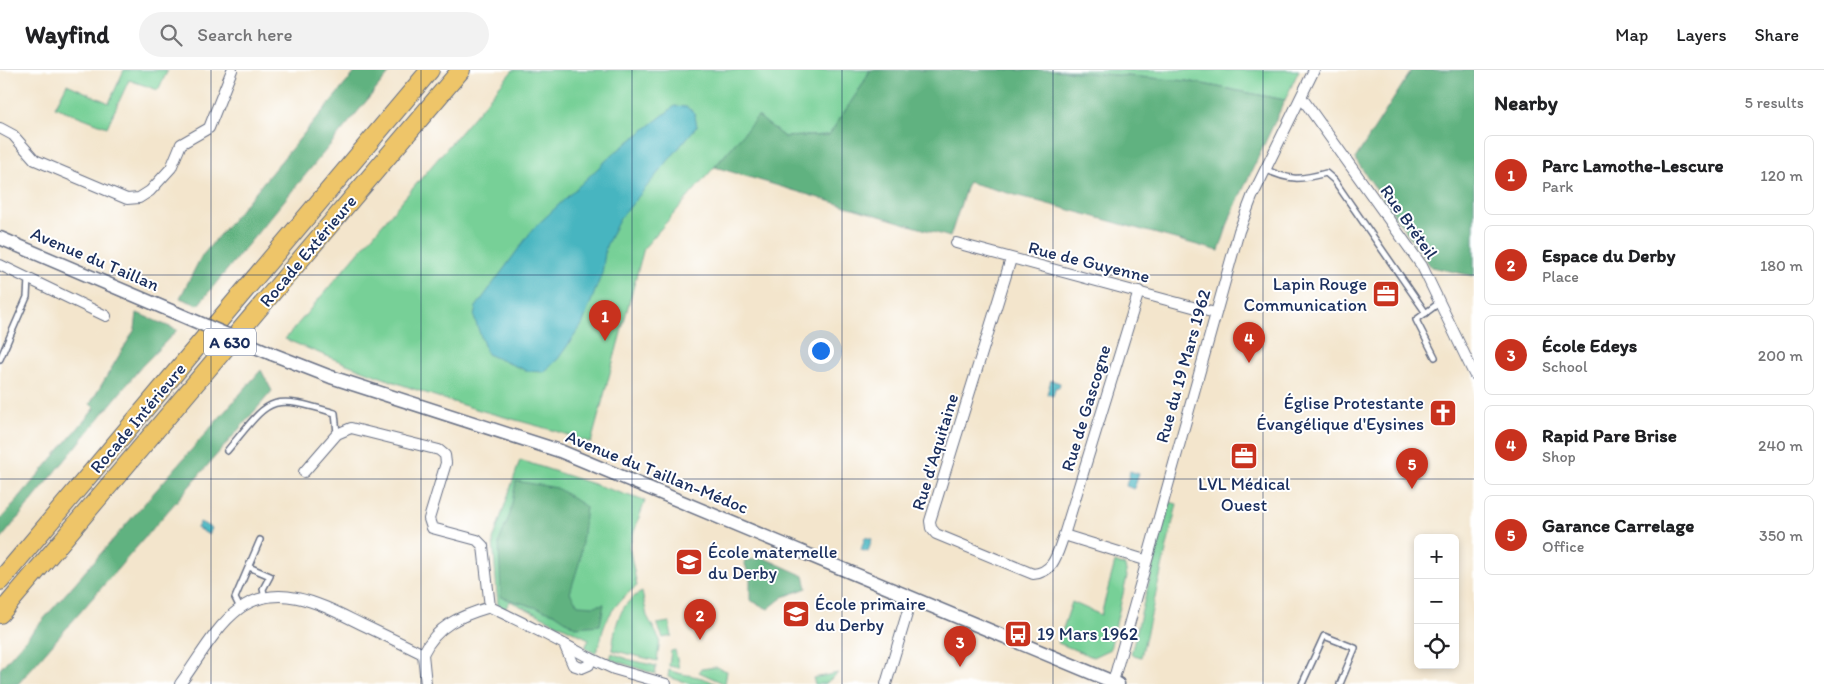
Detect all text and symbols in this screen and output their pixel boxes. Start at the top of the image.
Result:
search box [139,12,489,57]
text: Wayfind [25,20,109,49]
icon: search [157,21,185,49]
text: Search here [197,23,293,46]
text: Map [1615,24,1648,46]
text: Layers [1676,24,1726,46]
text: Share [1754,24,1799,46]
text: Nearby [1494,90,1558,115]
text: 5 results [1744,93,1804,112]
text: Parc Lamothe-Lescure [1542,154,1724,177]
text: 1 [1507,166,1515,185]
text: 120 m [1760,166,1803,185]
text: Park [1542,177,1573,196]
street label: Rue Bréteil [1375,181,1443,263]
street label: Rocade Extérieure [255,190,361,312]
street label: Avenue du Taillan [27,222,163,296]
street label: Rue de Guyenne [1026,236,1152,288]
text: Espace du Derby [1542,244,1675,267]
text: 2 [1507,256,1515,275]
text: 180 m [1760,256,1803,275]
text: Place [1542,267,1579,286]
place label: Lapin Rouge Communication [1243,273,1367,316]
office icon: Lapin Rouge Communication [1371,279,1401,309]
street label: Rue du 19 Mars 1962 [1151,286,1216,445]
pin: 1 [589,300,621,341]
pin: 4 [1233,322,1265,363]
road number: A 630 [204,328,256,356]
text: École Edeys [1542,334,1637,357]
your location [808,338,834,364]
street label: Rue de Gascogne [1056,342,1116,474]
text: 3 [1507,346,1515,365]
text: 200 m [1758,346,1803,365]
text: School [1542,357,1588,376]
street label: Rocade Intérieure [85,358,191,478]
street label: Rue d'Aquitaine [907,391,963,513]
place label: Église Protestante Évangélique d'Eysines [1257,392,1424,435]
church icon: Église Protestante Évangélique d'Eysines [1428,398,1458,428]
text: Rapid Pare Brise [1542,424,1677,447]
street label: Avenue du Taillan-Médoc [563,425,751,519]
text: 4 [1506,436,1516,455]
text: 240 m [1758,436,1803,455]
office icon: LVL Médical Ouest [1229,441,1259,471]
text: Shop [1542,447,1576,466]
pin: 5 [1396,448,1428,489]
place label: LVL Médical Ouest [1198,473,1290,516]
text: Garance Carrelage [1542,514,1694,537]
text: 5 [1507,526,1515,545]
text: 350 m [1759,526,1803,545]
map controls [1414,534,1459,669]
button: + [1414,534,1459,579]
text: Office [1542,537,1584,556]
place label: École maternelle du Derby [708,541,838,584]
school or university icon: École maternelle du Derby [674,547,704,577]
button: − [1414,579,1459,624]
place label: École primaire du Derby [815,593,926,636]
pin: 2 [684,599,716,640]
school or university icon: École primaire du Derby [781,599,811,629]
bus stop icon: 19 Mars 1962 [1003,619,1033,649]
place label: 19 Mars 1962 [1037,623,1139,645]
button: locate [1414,624,1459,669]
pin: 3 [944,626,976,667]

